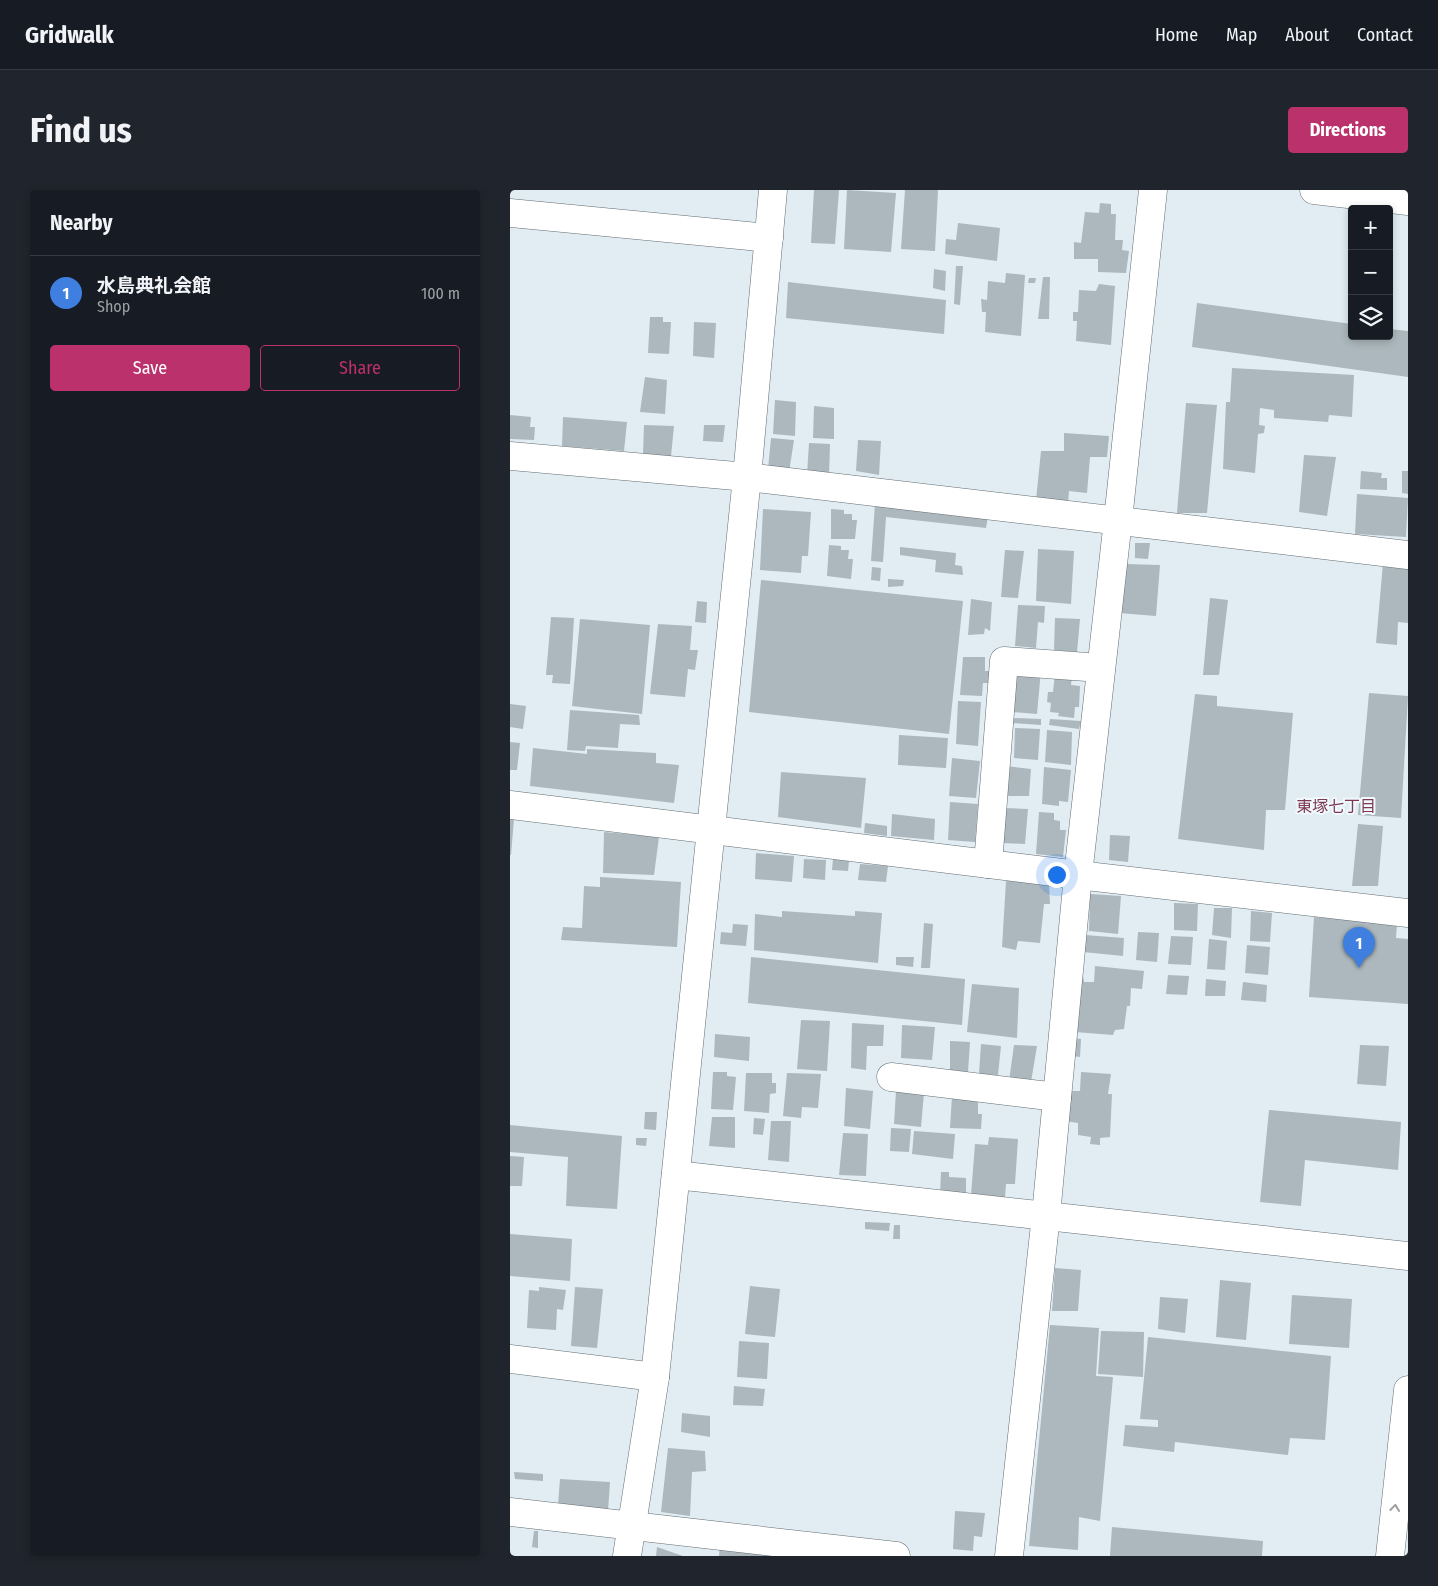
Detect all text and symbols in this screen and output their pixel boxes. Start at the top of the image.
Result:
text: Gridwalk [25,21,114,49]
text: Home [1155,24,1198,46]
text: Map [1226,24,1257,46]
text: About [1285,24,1329,46]
text: Contact [1357,24,1413,46]
button: Directions [1288,107,1408,153]
text: Find us [30,109,132,151]
map controls [1348,205,1393,340]
button: + [1348,205,1393,250]
text: Nearby [50,210,112,236]
button: − [1348,250,1393,295]
text: 水島典礼会館 [97,274,211,297]
text: 1 [63,284,69,303]
text: 100 m [421,284,460,303]
button: layers [1348,295,1393,340]
text: Shop [97,297,130,316]
button: Save [50,345,250,391]
button: Share [260,345,460,391]
district label: 東塚七丁目 [1296,797,1376,816]
your location [1044,862,1070,888]
pin: 1 [1343,927,1375,968]
one-way arrow [1389,1503,1400,1511]

